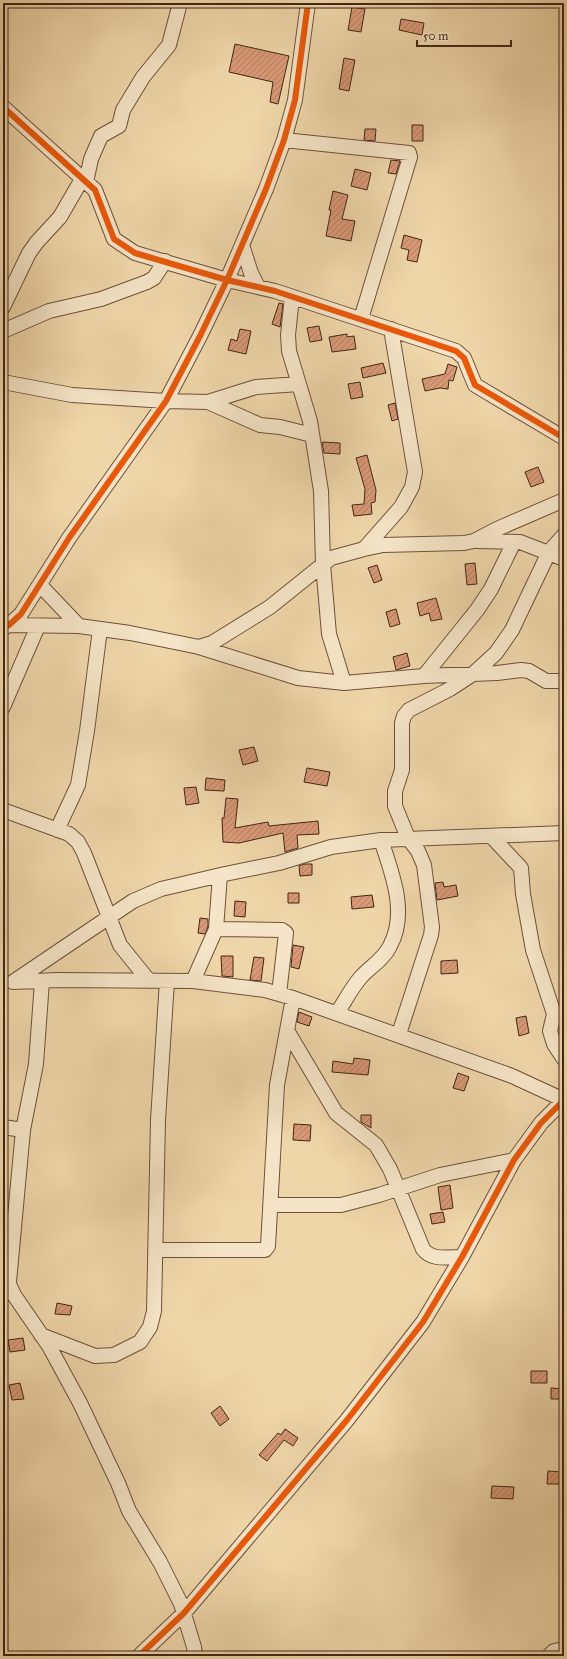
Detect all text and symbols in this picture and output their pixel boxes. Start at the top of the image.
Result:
scale bar [417,22,511,48]
text: 50 m [423,29,448,43]

